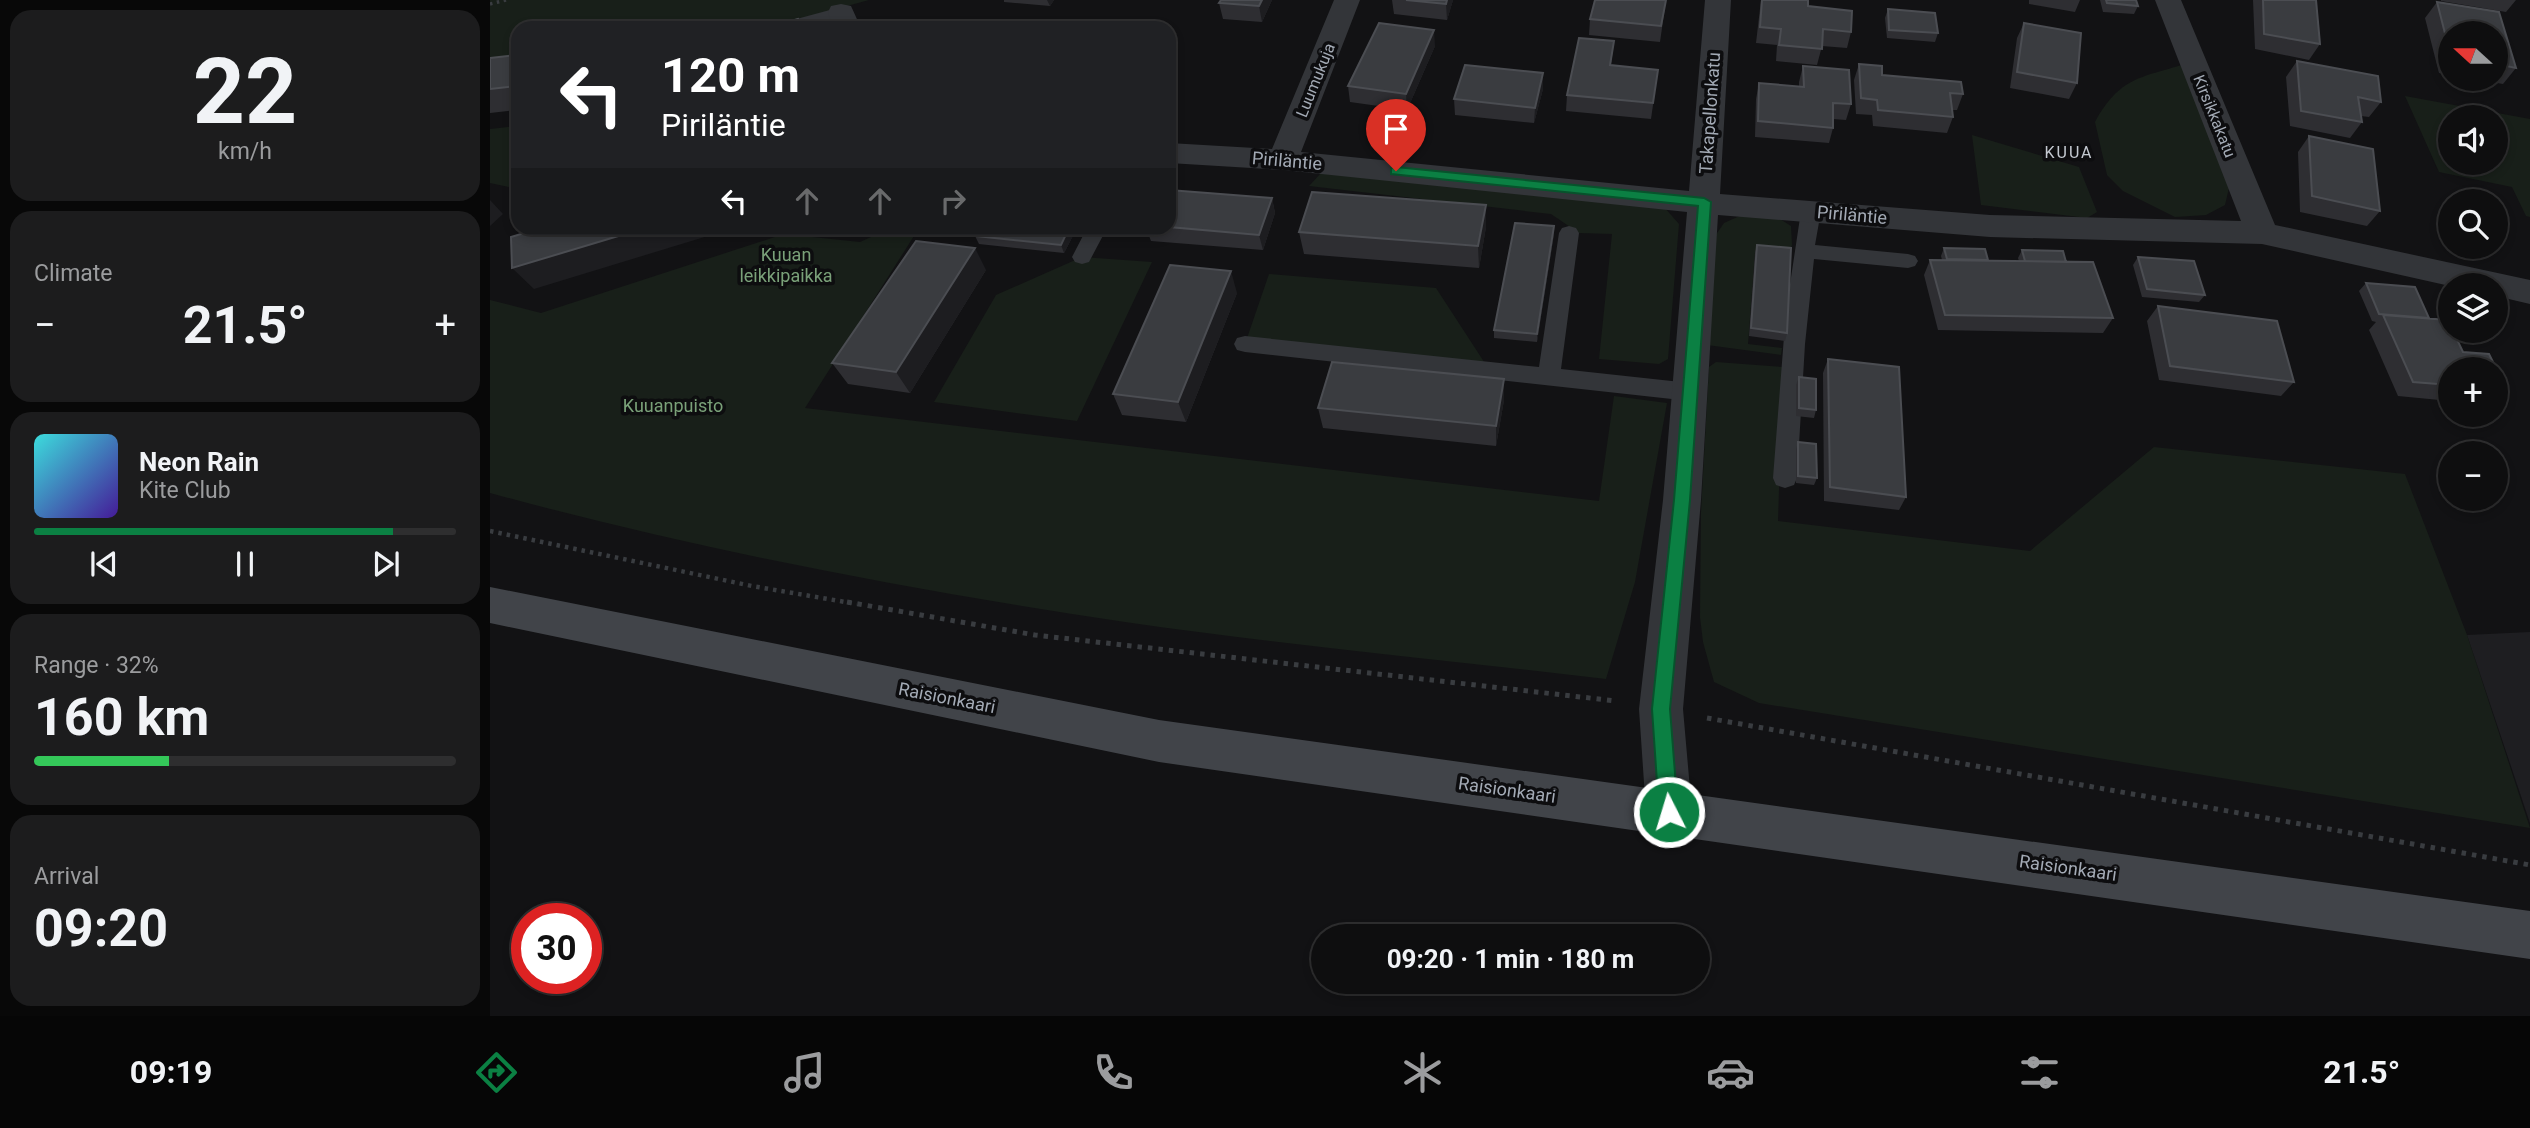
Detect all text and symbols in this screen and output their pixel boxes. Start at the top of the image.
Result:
north arrow [2438,21,2508,91]
map controls [2438,21,2508,511]
text: 22 [193,39,297,145]
street label: Luumukuja [1292,40,1339,120]
text: 120 m [661,47,800,104]
icon: left [546,49,637,140]
street label: Takapellonkatu [1695,51,1724,174]
street label: Kirsikkakatu [2189,72,2240,160]
pin [1366,99,1426,171]
button: sound [2438,105,2508,175]
text: Piriläntie [661,106,786,144]
icon: arrive [1377,110,1415,148]
text: km/h [218,138,272,165]
district label: KUUA [2044,143,2094,162]
street label: Piriläntie [1251,147,1323,174]
icon: left [715,182,753,220]
icon: ahead [788,182,826,220]
icon: ahead [861,182,899,220]
icon: right [934,182,972,220]
button: search [2438,189,2508,259]
street label: Piriläntie [1816,201,1888,228]
park label: Kuuan leikkipaikka [739,244,833,286]
text: Climate [34,260,113,287]
button: layers [2438,273,2508,343]
text: 21.5° [183,295,308,356]
text: − [34,303,56,347]
text: + [434,303,456,347]
button: + [2438,357,2508,427]
park label: Kuuanpuisto [623,395,723,416]
button: − [2438,441,2508,511]
text: Neon Rain [139,447,259,477]
text: Kite Club [139,477,231,504]
icon: previous [85,545,123,583]
icon: pause [226,545,264,583]
icon: next [367,545,405,583]
text: Range · 32% [34,652,159,679]
street label: Raisionkaari [897,678,997,717]
text: 160 km [34,687,209,748]
street label: Raisionkaari [1457,772,1557,807]
position arrow [1632,775,1706,849]
street label: Raisionkaari [2018,850,2118,885]
text: Arrival [34,863,99,890]
text: 09:20 [34,898,168,959]
speed limit sign: 30 [511,903,602,994]
text: 09:20 · 1 min · 180 m [1387,944,1634,974]
icon: directions [472,1048,521,1097]
icon: music [780,1048,829,1097]
icon: phone [1089,1048,1138,1097]
icon: climate [1398,1048,1447,1097]
icon: car [1706,1048,1755,1097]
icon: filters [2015,1048,2064,1097]
text: 09:19 [130,1053,212,1091]
text: 21.5° [2323,1053,2400,1091]

